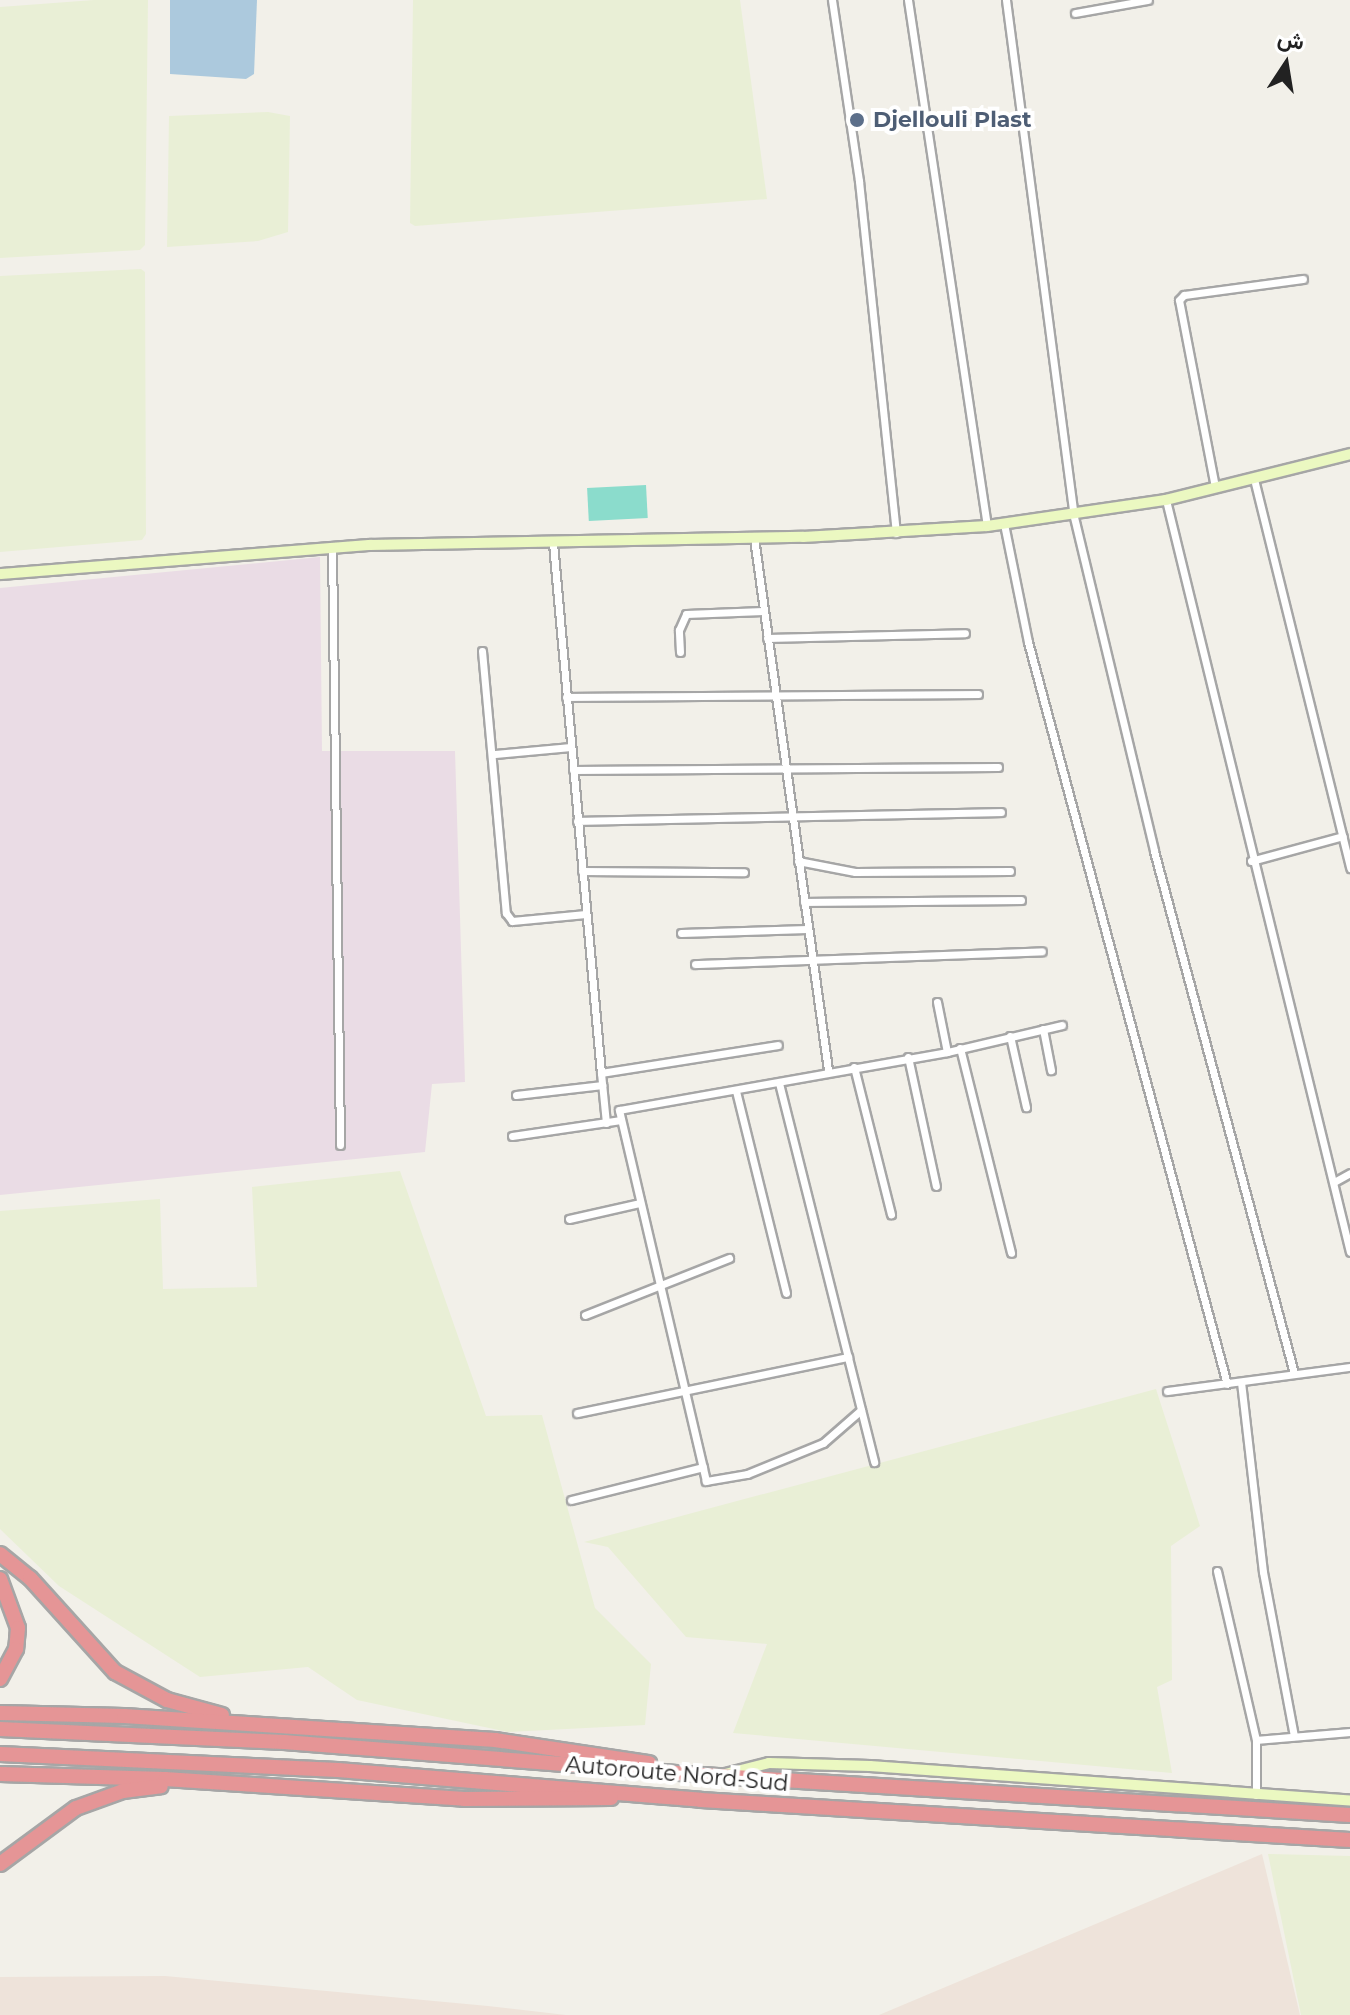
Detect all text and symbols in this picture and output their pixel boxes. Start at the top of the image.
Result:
north arrow [1246,24,1326,104]
text: ش [1275,24,1307,56]
place label: Djellouli Plast [873,107,1032,133]
marker: Djellouli Plast [848,111,866,129]
street label: Autoroute Nord-Sud [564,1751,790,1797]

